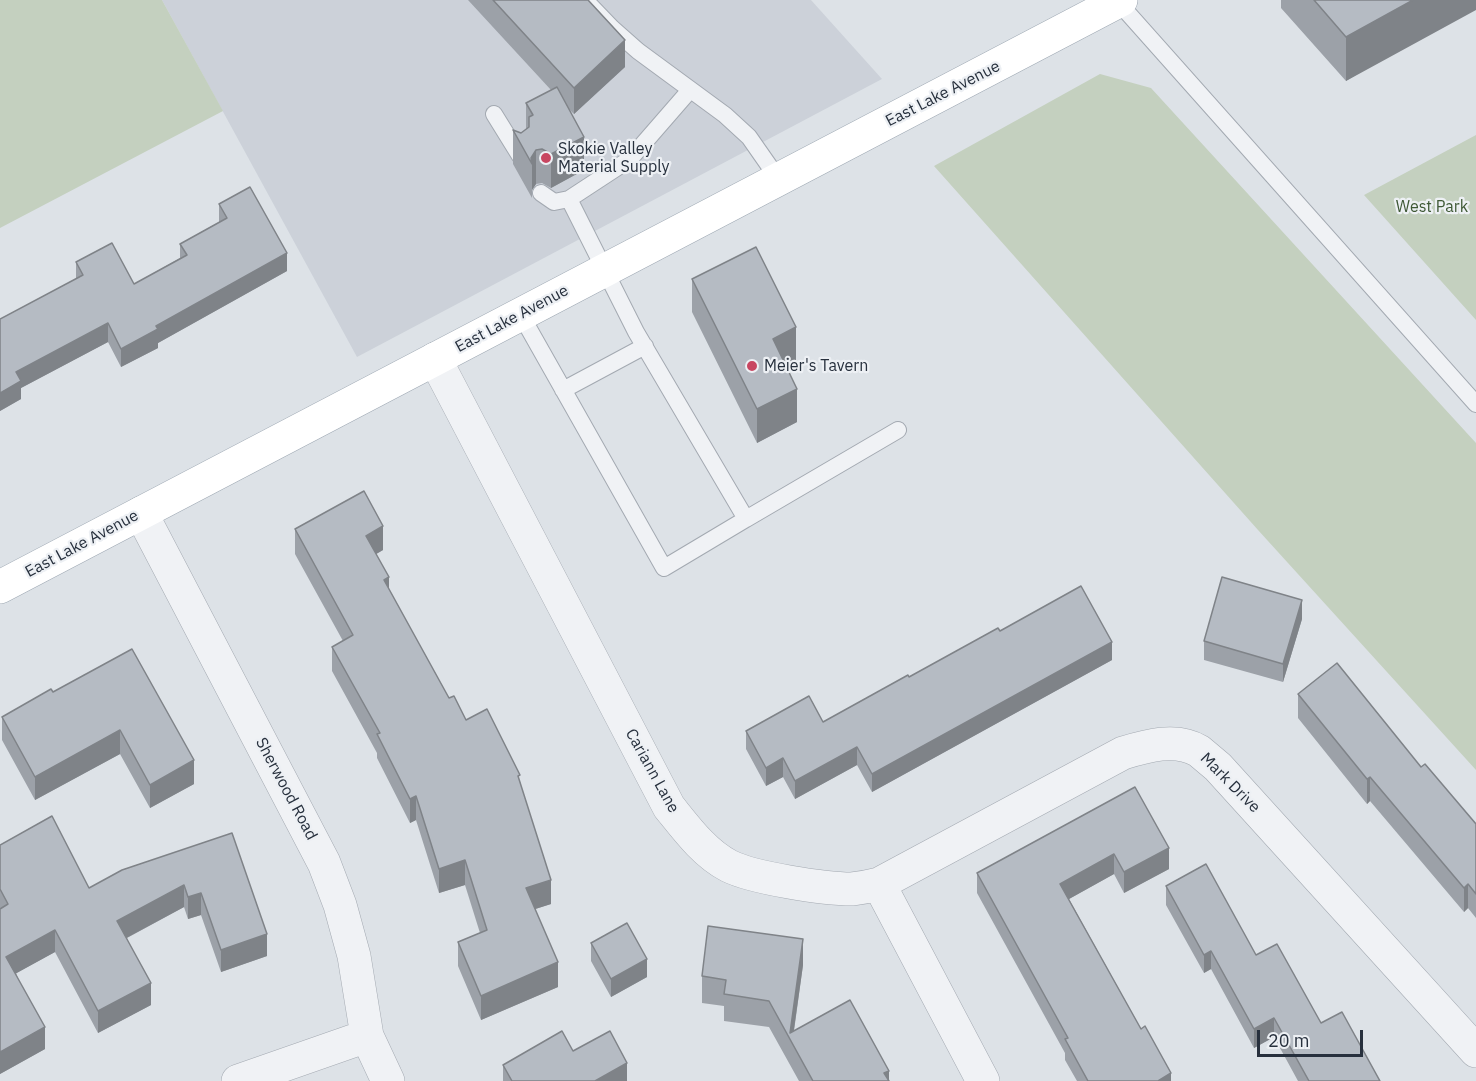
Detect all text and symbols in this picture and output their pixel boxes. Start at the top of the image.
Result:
street label: East Lake Avenue [883,57,1003,131]
place label: Skokie Valley Material Supply [558,139,670,177]
marker: Skokie Valley Material Supply [539,151,553,165]
park label: West Park [1396,197,1468,217]
street label: East Lake Avenue [452,281,572,357]
place label: Meier's Tavern [764,356,868,376]
marker: Meier's Tavern [745,359,759,373]
street label: East Lake Avenue [22,506,142,582]
street label: Cariann Lane [621,726,683,816]
street label: Sherwood Road [251,735,321,843]
street label: Mark Drive [1196,749,1264,817]
scale bar [1260,1018,1366,1056]
text: 20 m [1268,1029,1310,1052]

